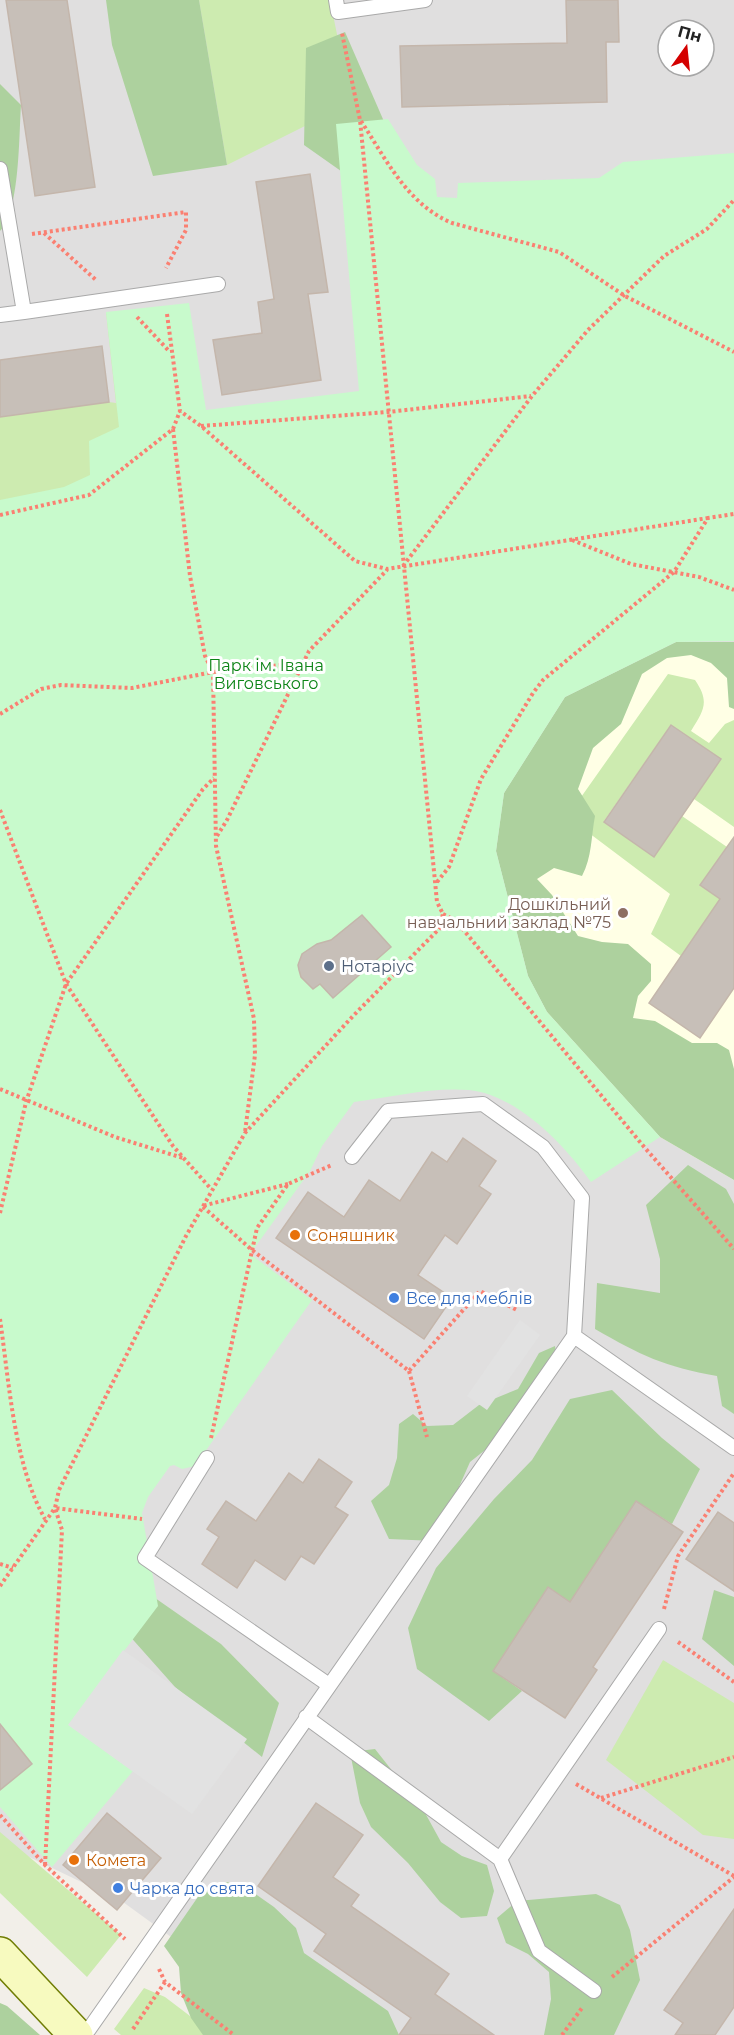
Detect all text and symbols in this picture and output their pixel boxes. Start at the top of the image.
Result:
north arrow [656,18,716,78]
text: Пн [676,22,704,46]
park label: Парк ім. Івана Виговського [208,656,324,693]
place label: Дошкільний навчальний заклад №75 [407,895,611,932]
marker: Дошкільний навчальний заклад №75 [616,906,630,920]
place label: Нотаріус [341,957,414,976]
marker: Нотаріус [322,959,336,973]
place label: Соняшник [307,1226,395,1245]
marker: Соняшник [288,1228,302,1242]
place label: Все для меблів [406,1289,533,1308]
marker: Все для меблів [387,1291,401,1305]
place label: Комета [86,1851,146,1870]
marker: Комета [67,1853,81,1867]
place label: Чарка до свята [130,1879,255,1898]
marker: Чарка до свята [111,1881,125,1895]

